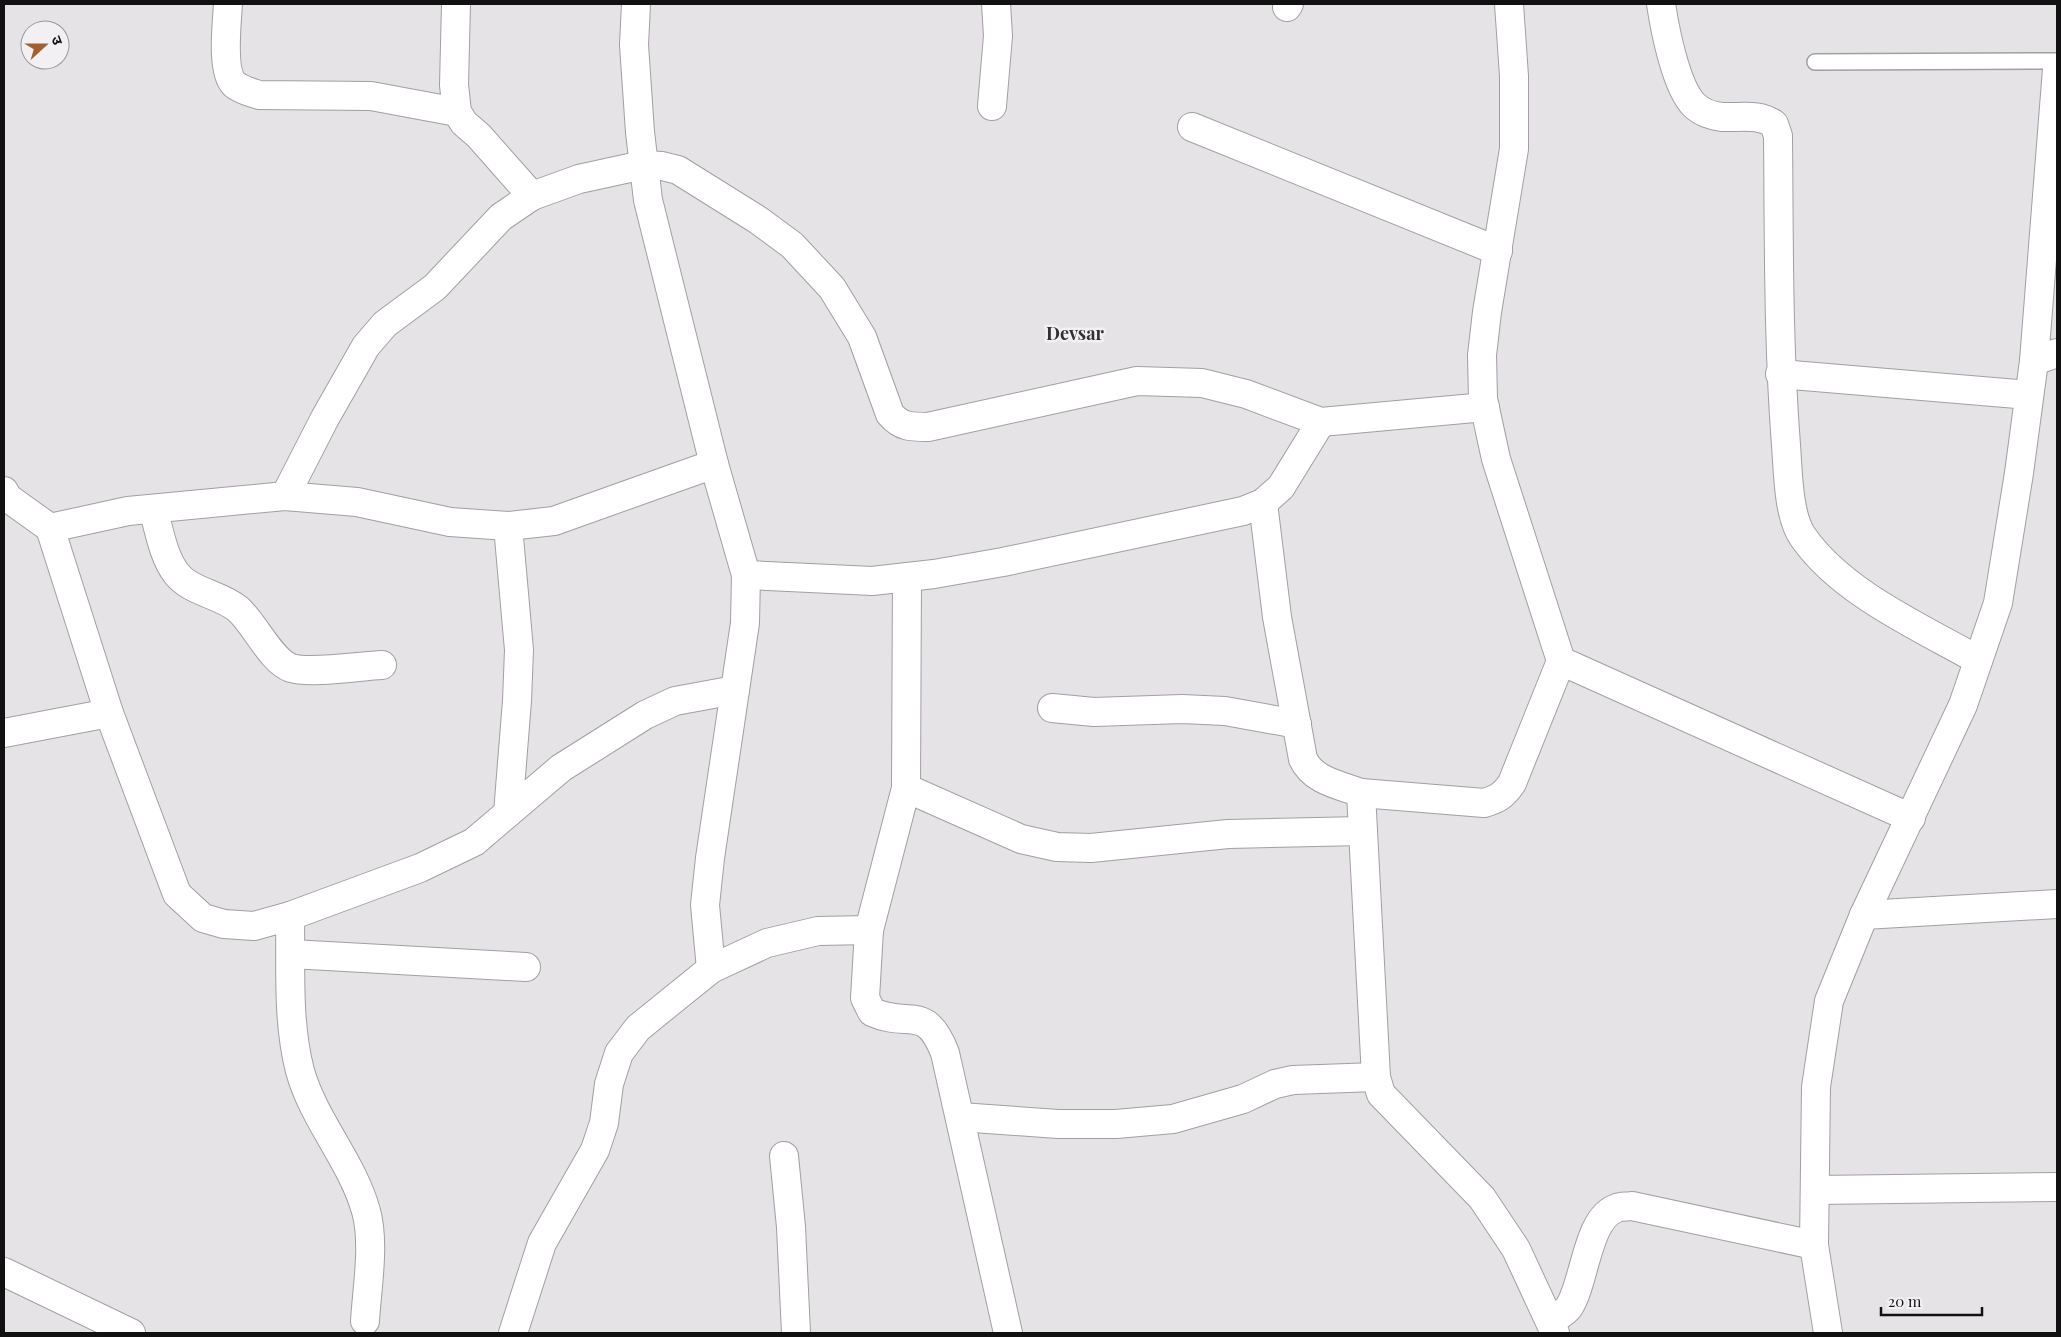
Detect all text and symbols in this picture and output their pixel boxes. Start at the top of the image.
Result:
north arrow [20,20,70,70]
text: उ [47,33,68,48]
district label: Devsar [1046,321,1105,345]
scale bar [1881,1284,1982,1316]
text: 20 m [1888,1291,1922,1311]

